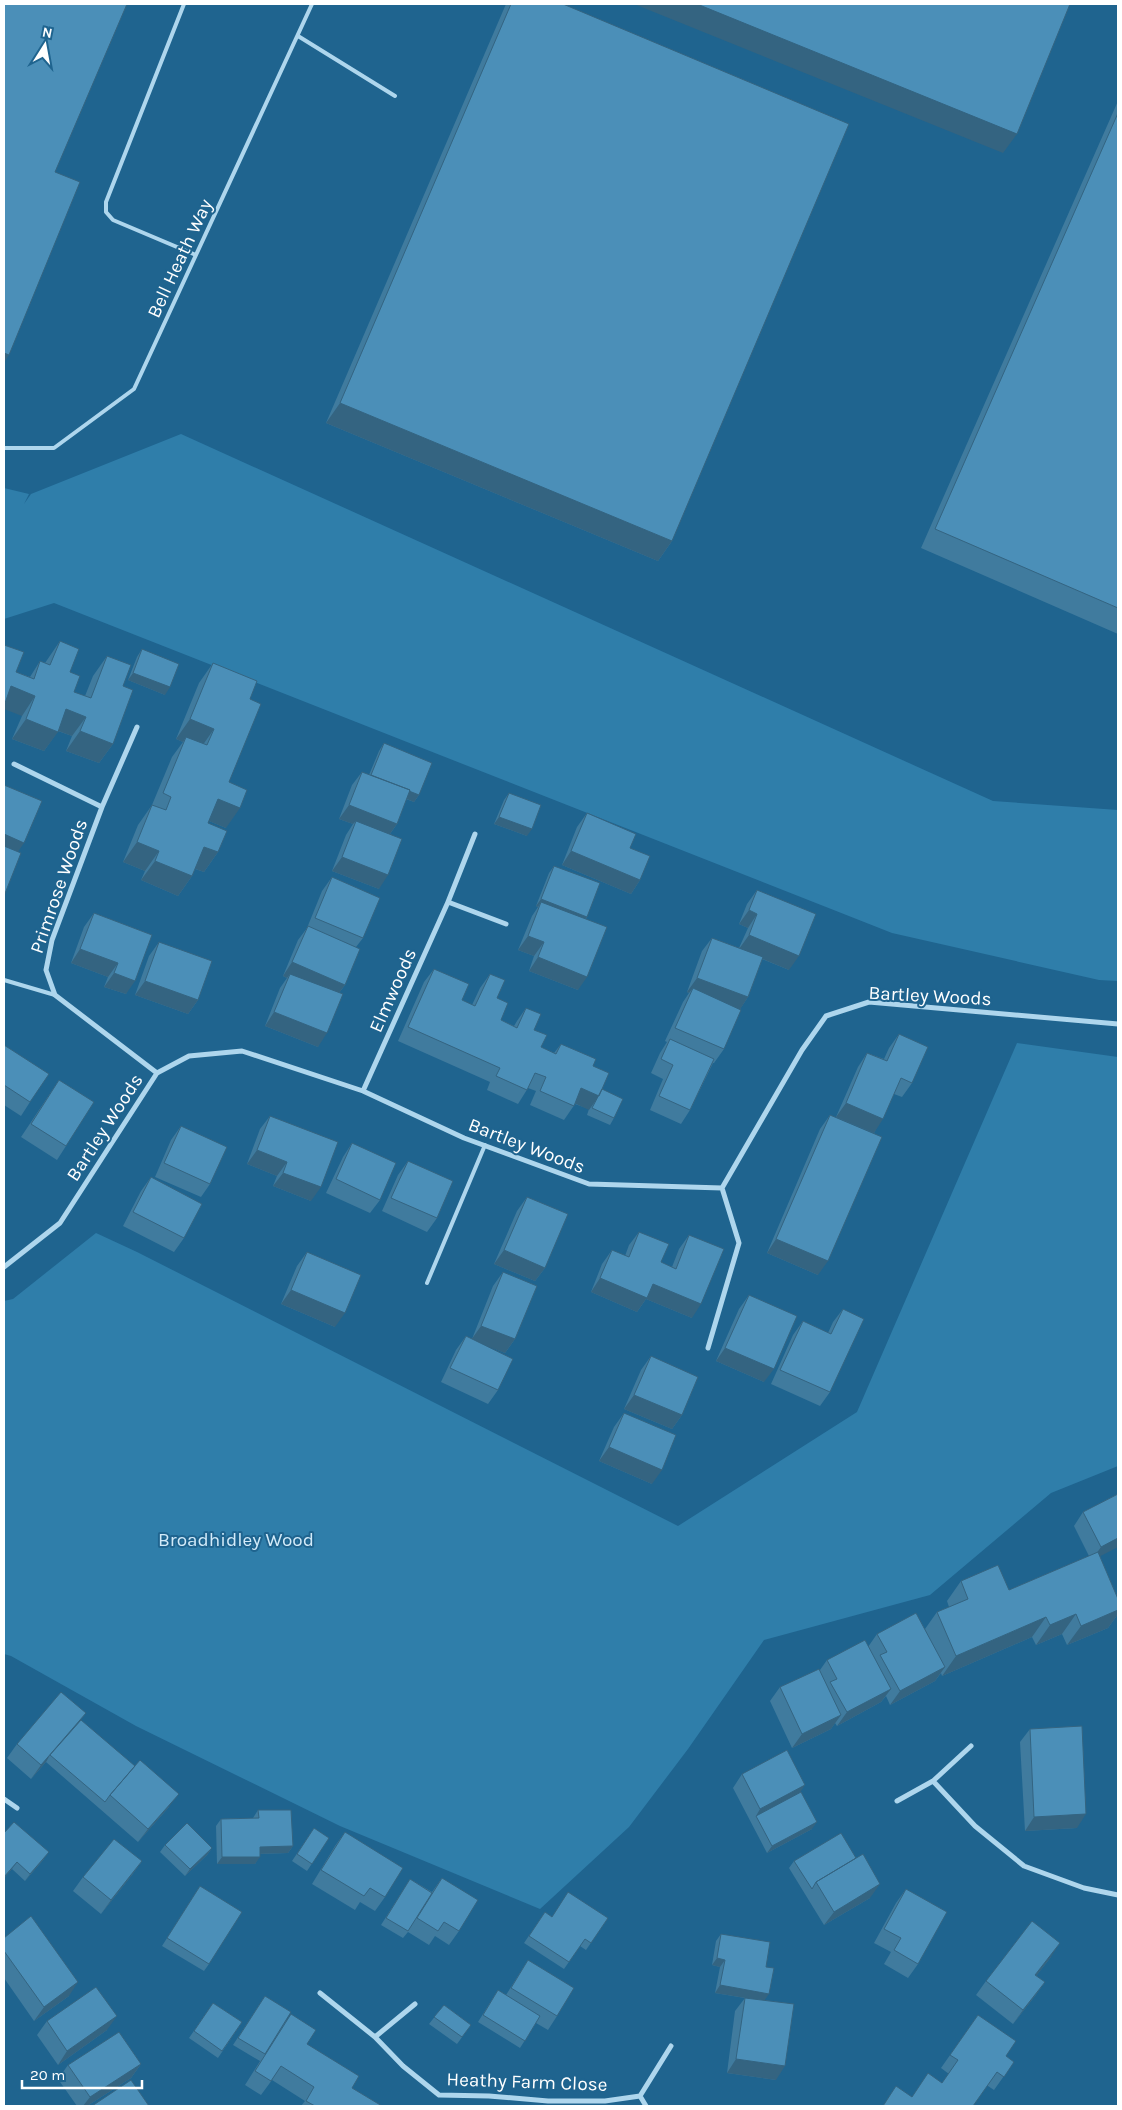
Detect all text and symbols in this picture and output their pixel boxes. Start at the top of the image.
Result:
north arrow [20,20,70,70]
text: N [41,23,54,42]
street label: Bell Heath Way [143,195,217,321]
street label: Primrose Woods [26,816,92,956]
street label: Elmwoods [365,945,421,1036]
street label: Bartley Woods [868,982,992,1010]
street label: Bartley Woods [62,1070,148,1185]
street label: Bartley Woods [465,1114,588,1178]
park label: Broadhidley Wood [158,1529,314,1551]
scale bar [22,2058,142,2090]
text: 20 m [30,2066,65,2084]
street label: Heathy Farm Close [446,2068,608,2096]

